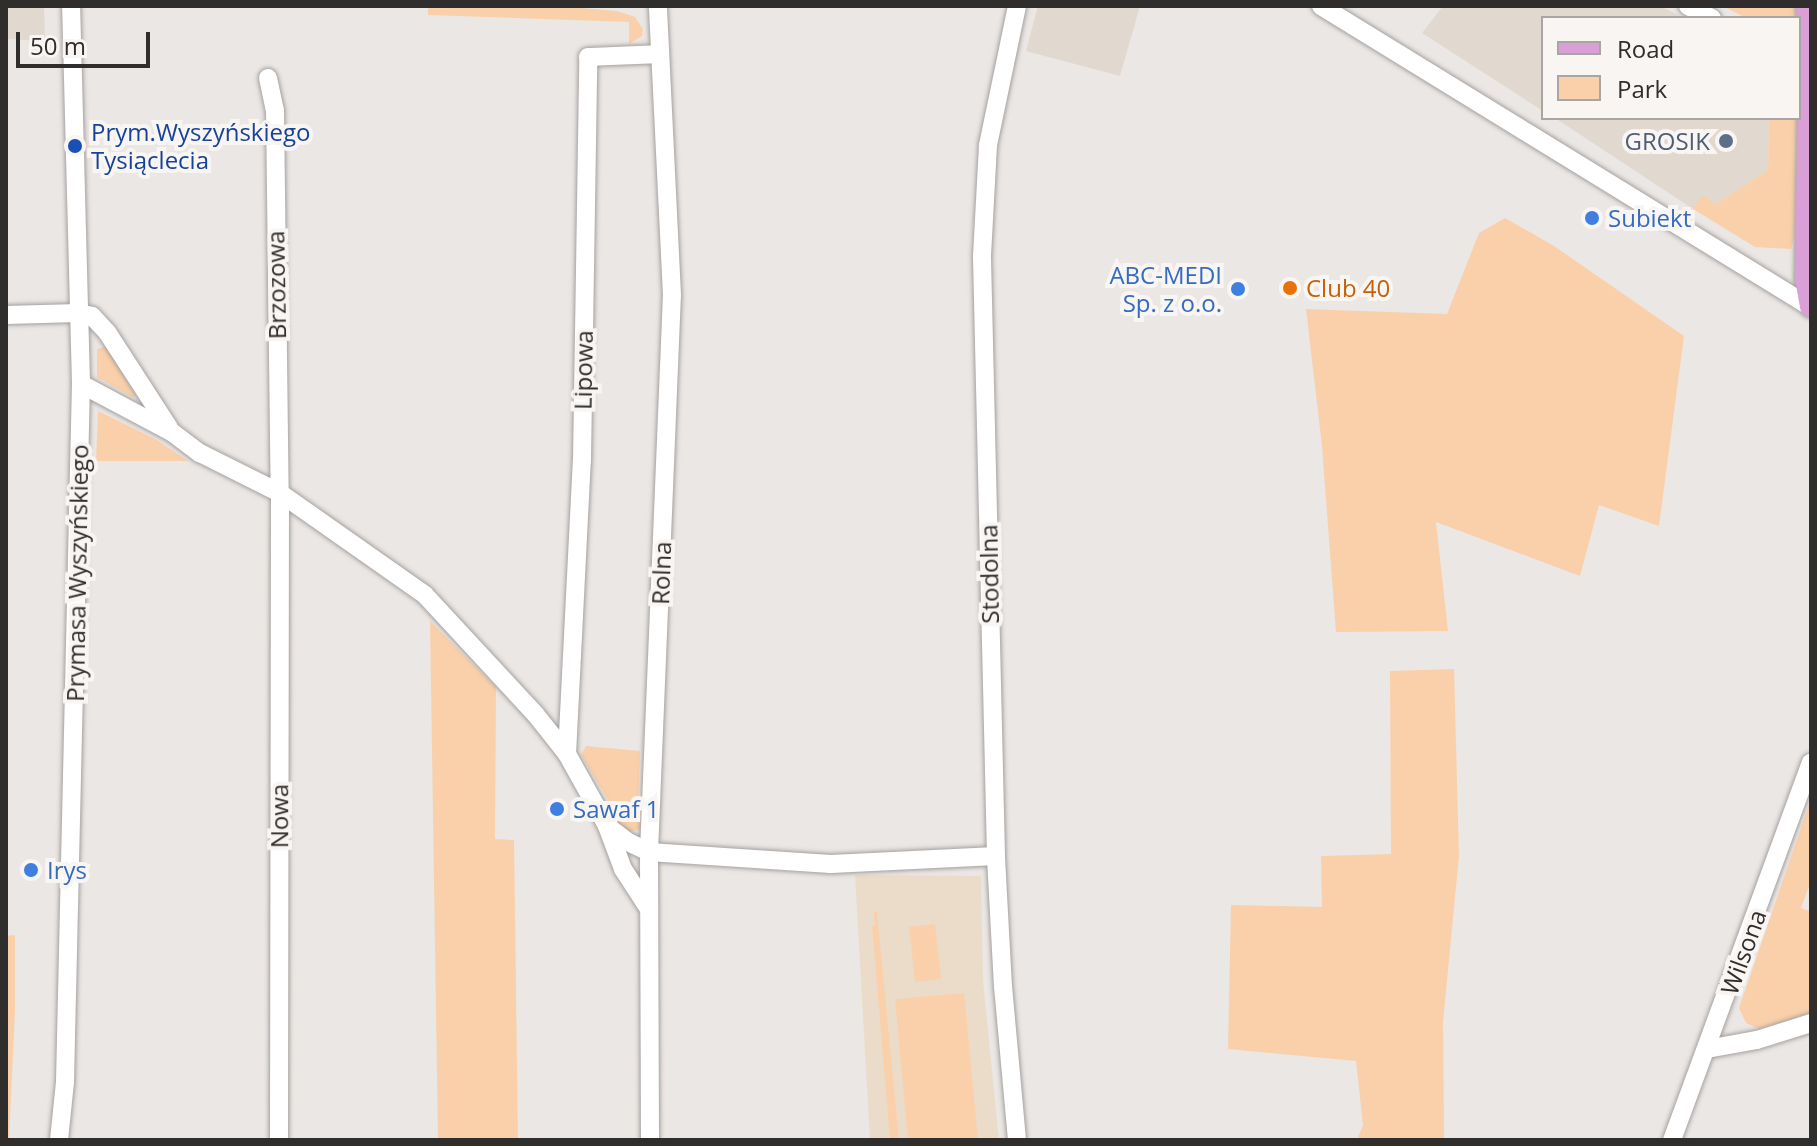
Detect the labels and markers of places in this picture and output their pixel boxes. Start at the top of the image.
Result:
place label: Prym.Wyszyńskiego Tysiąclecia [91,118,310,174]
place label: GROSIK [1625,127,1710,155]
marker: GROSIK [1717,132,1735,150]
marker: Prym.Wyszyńskiego Tysiąclecia [66,137,84,155]
place label: Subiekt [1608,204,1691,232]
marker: Subiekt [1583,209,1601,227]
place label: ABC-MEDI Sp. z o.o. [1109,261,1222,317]
place label: Club 40 [1306,274,1390,302]
marker: Club 40 [1281,279,1299,297]
marker: ABC-MEDI Sp. z o.o. [1229,280,1247,298]
place label: Sawaf 1 [573,795,659,823]
marker: Sawaf 1 [548,800,566,818]
place label: Irys [47,856,87,884]
marker: Irys [22,861,40,879]

